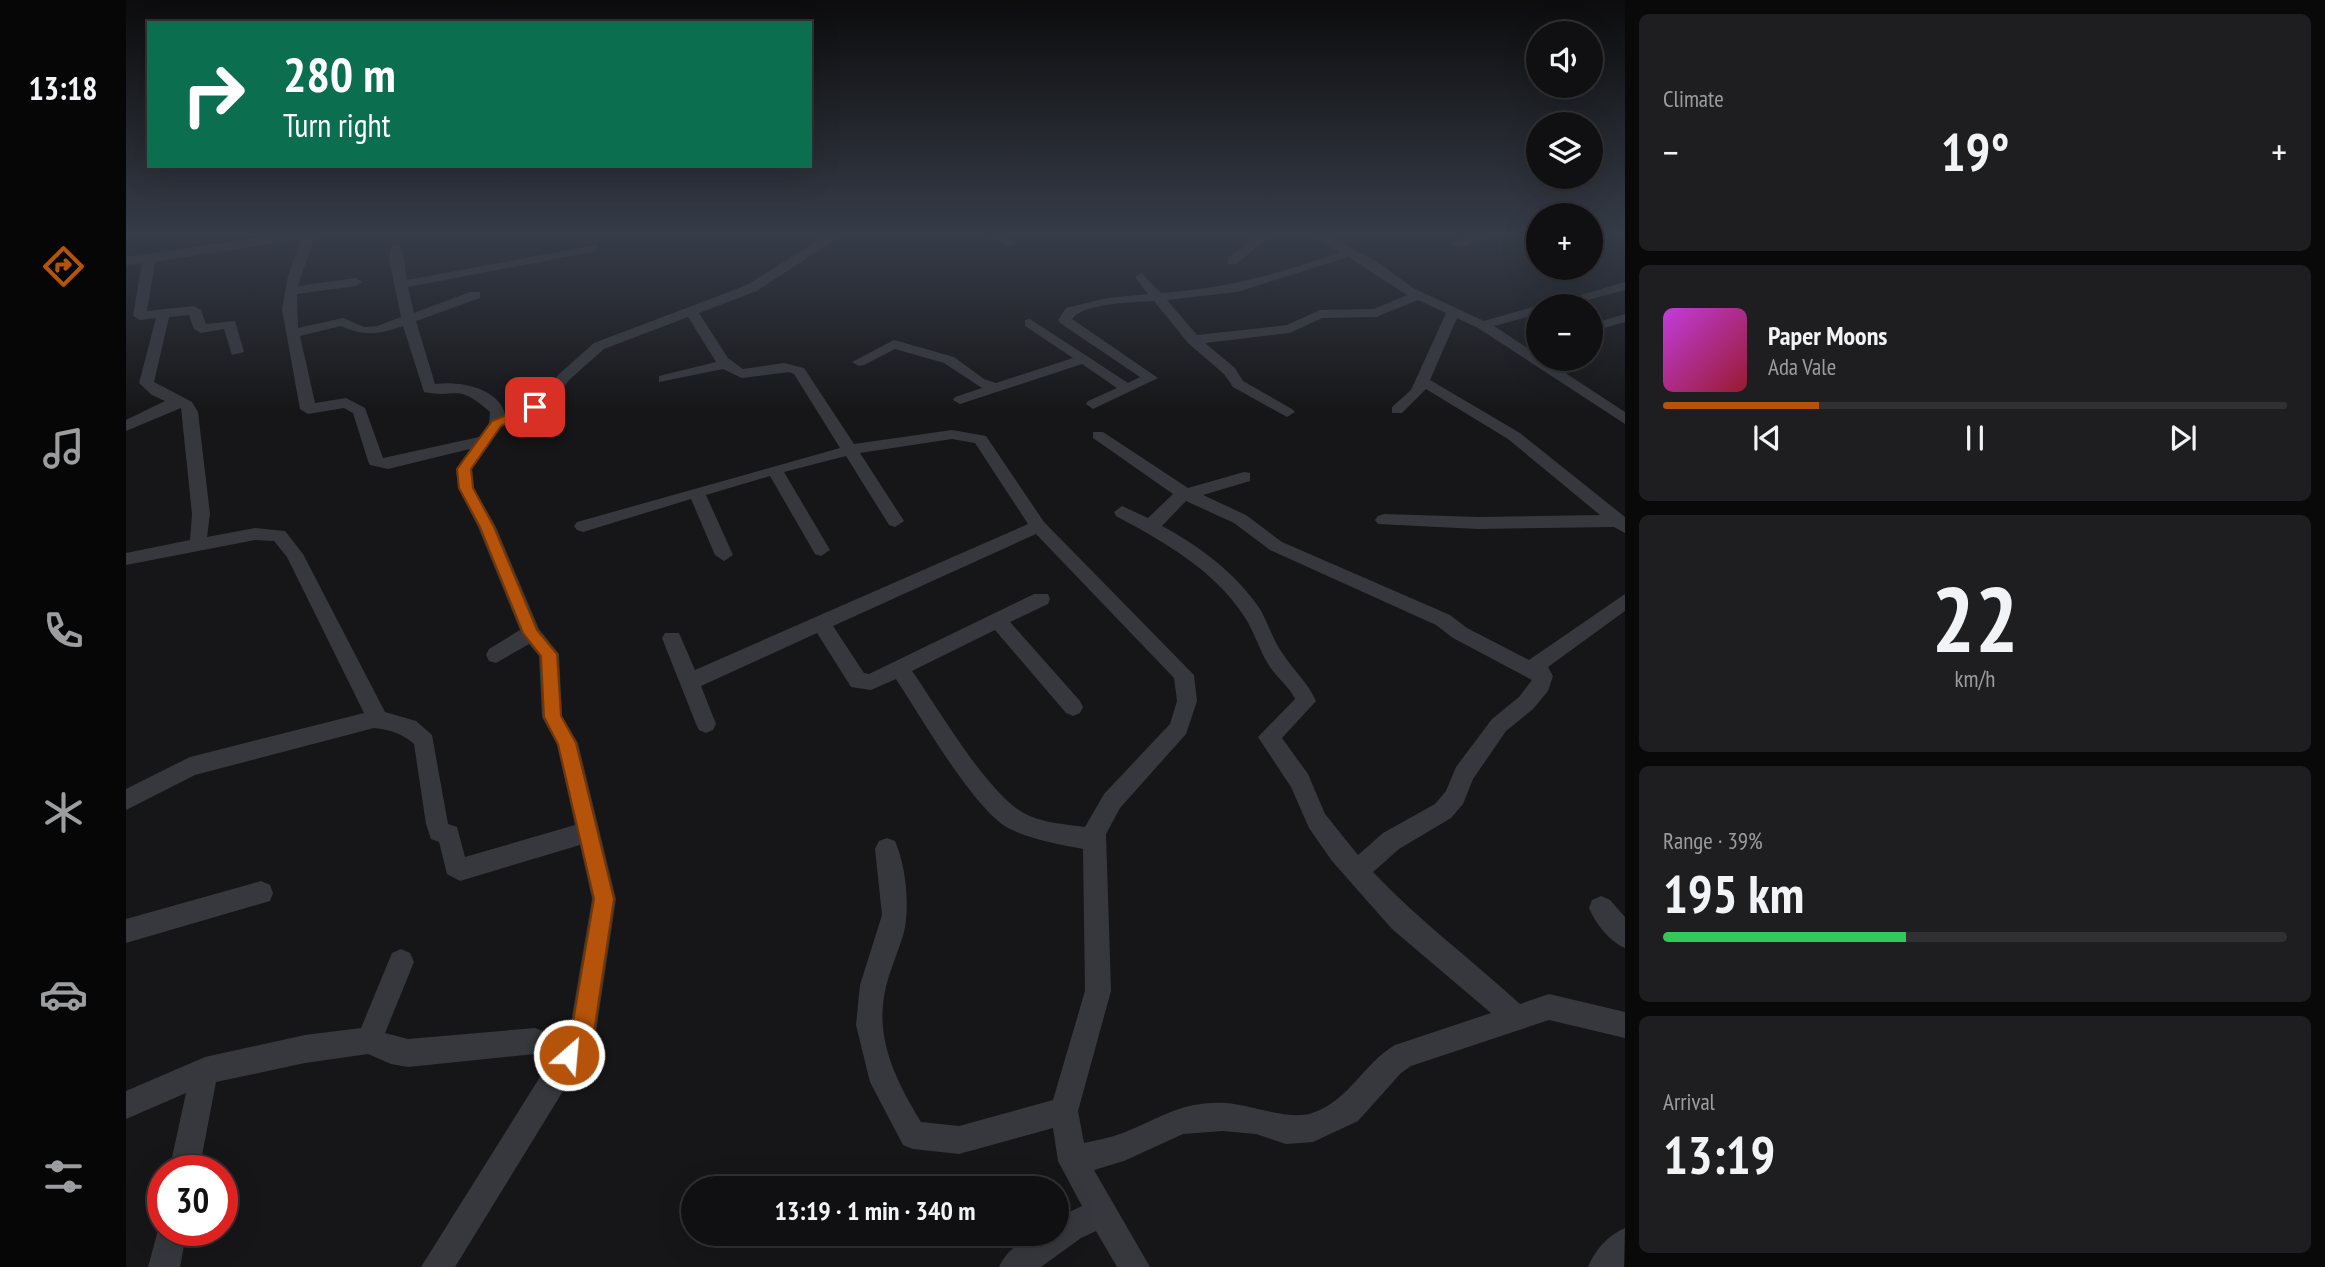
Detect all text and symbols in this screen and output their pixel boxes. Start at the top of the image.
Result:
map controls [1526,21,1603,371]
button: sound [1526,21,1603,98]
text: 280 m [283,42,396,106]
icon: right [168,49,259,140]
text: 13:18 [28,67,98,109]
text: Climate [1663,84,1724,113]
text: Turn right [283,104,391,146]
button: layers [1526,112,1603,189]
text: 19° [1941,118,2009,185]
text: − [1663,127,1679,176]
text: + [2271,127,2287,176]
button: + [1526,203,1603,280]
icon: directions [39,242,88,291]
button: − [1526,294,1603,371]
text: Paper Moons [1768,319,1887,352]
text: Ada Vale [1768,352,1836,381]
pin [505,377,565,437]
icon: arrive [516,388,554,426]
icon: previous [1748,419,1786,457]
icon: pause [1956,419,1994,457]
icon: next [2164,419,2202,457]
icon: music [39,424,88,473]
text: 22 [1932,559,2019,677]
icon: phone [39,606,88,655]
text: km/h [1955,664,1995,693]
icon: climate [39,788,88,837]
text: Range · 39% [1663,826,1763,855]
text: 195 km [1663,860,1804,927]
icon: car [39,970,88,1019]
position arrow [532,1018,606,1092]
text: Arrival [1663,1087,1715,1116]
text: 13:19 [1663,1121,1775,1188]
icon: filters [39,1152,88,1201]
speed limit sign: 30 [147,1155,238,1246]
text: 13:19 · 1 min · 340 m [775,1194,975,1227]

